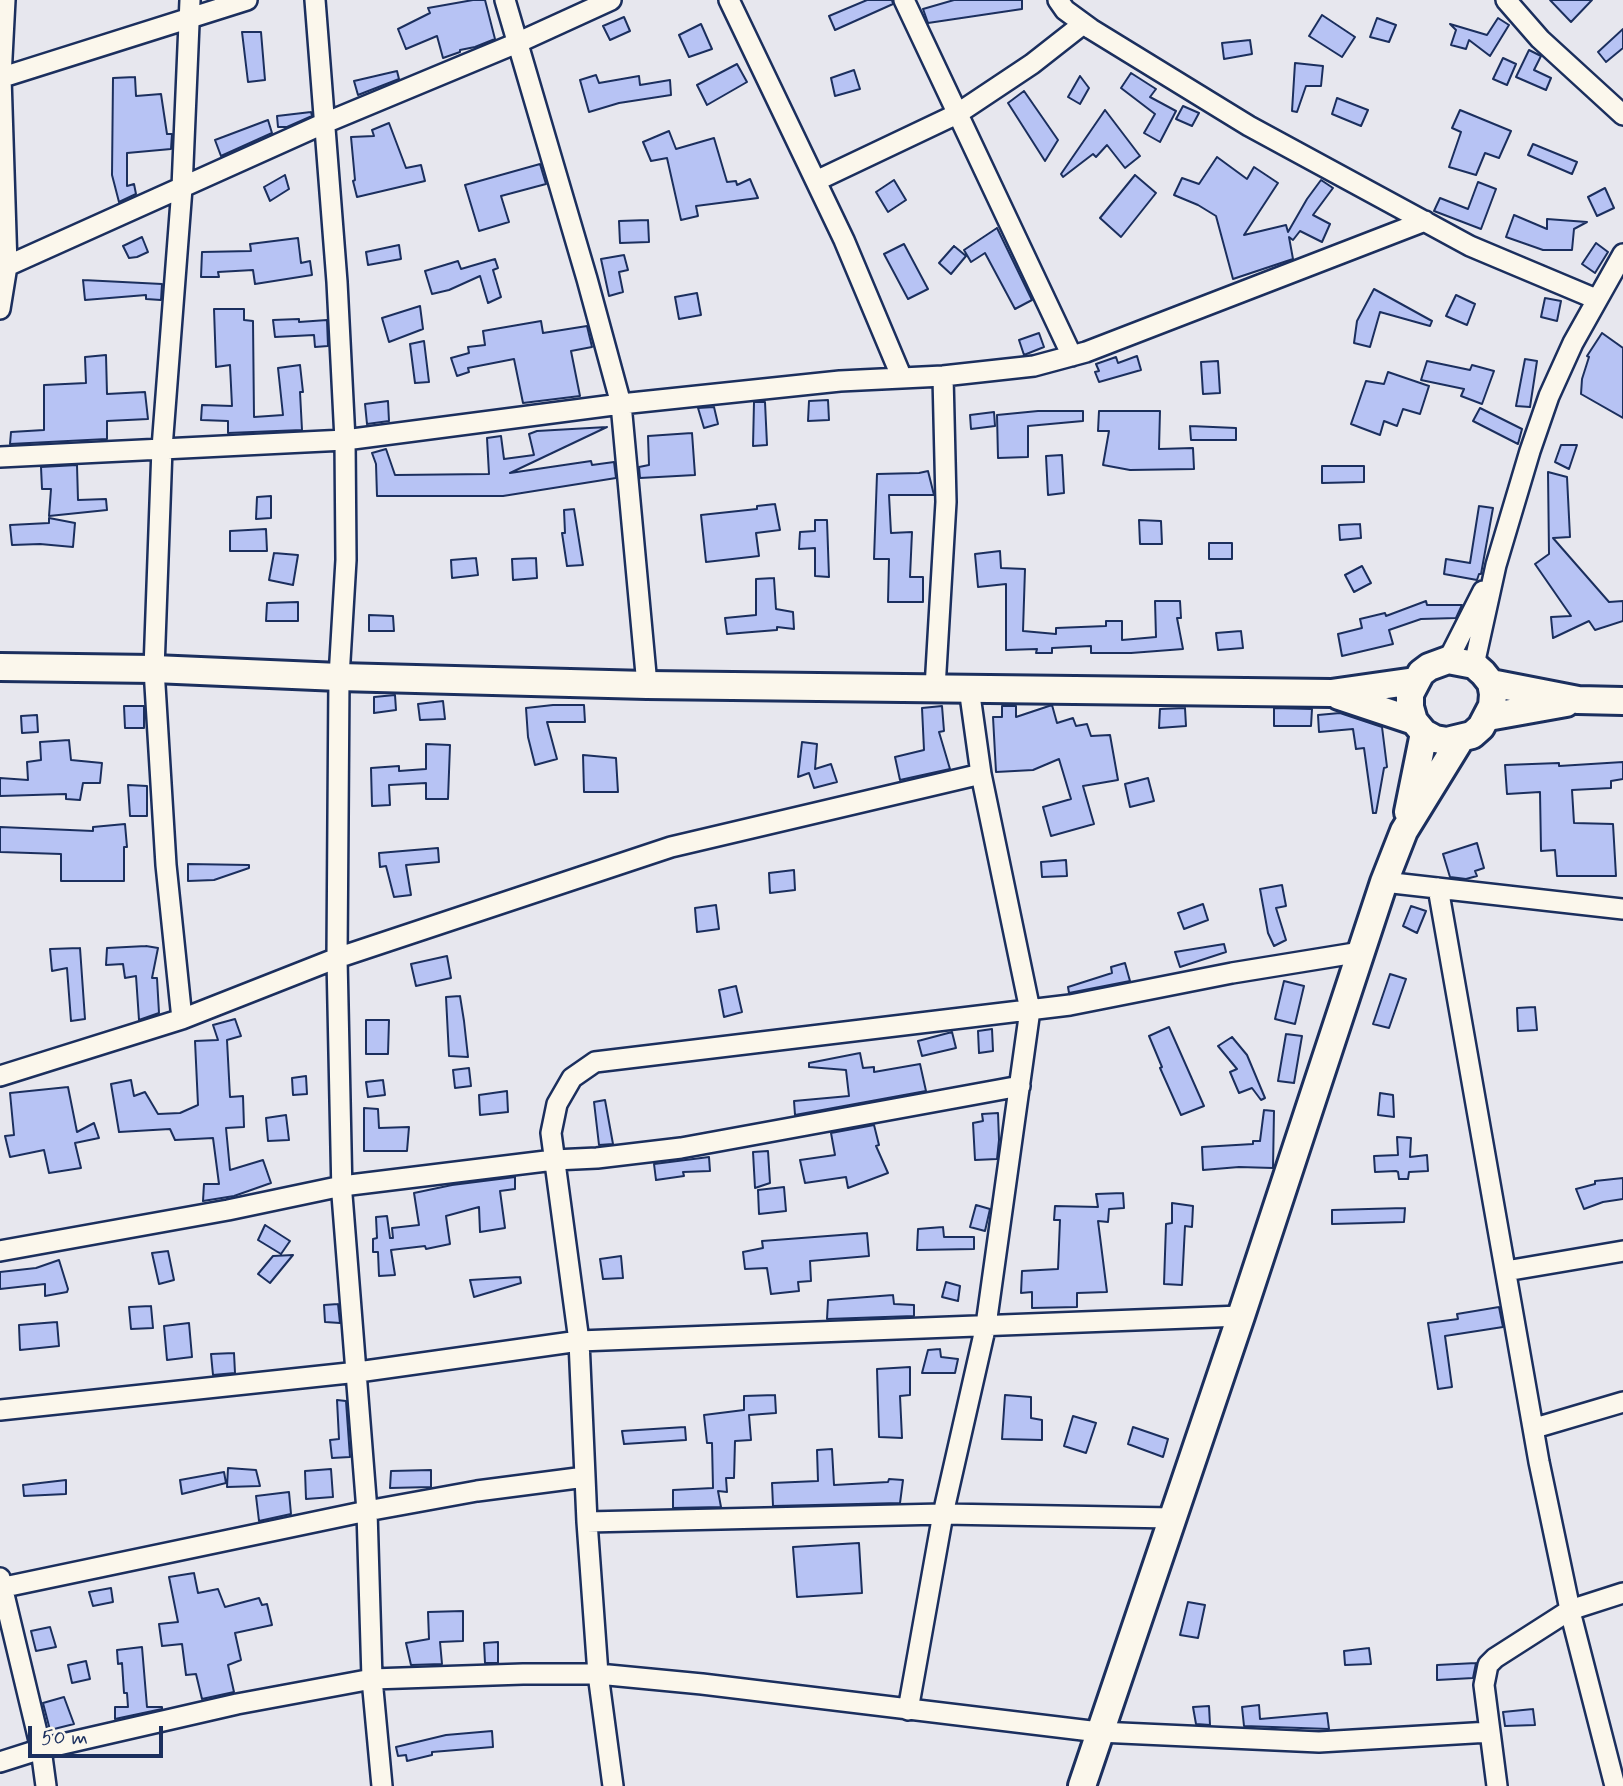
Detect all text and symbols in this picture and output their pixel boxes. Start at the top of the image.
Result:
scale bar [32,1712,166,1756]
text: 50 m [41,1724,88,1752]

